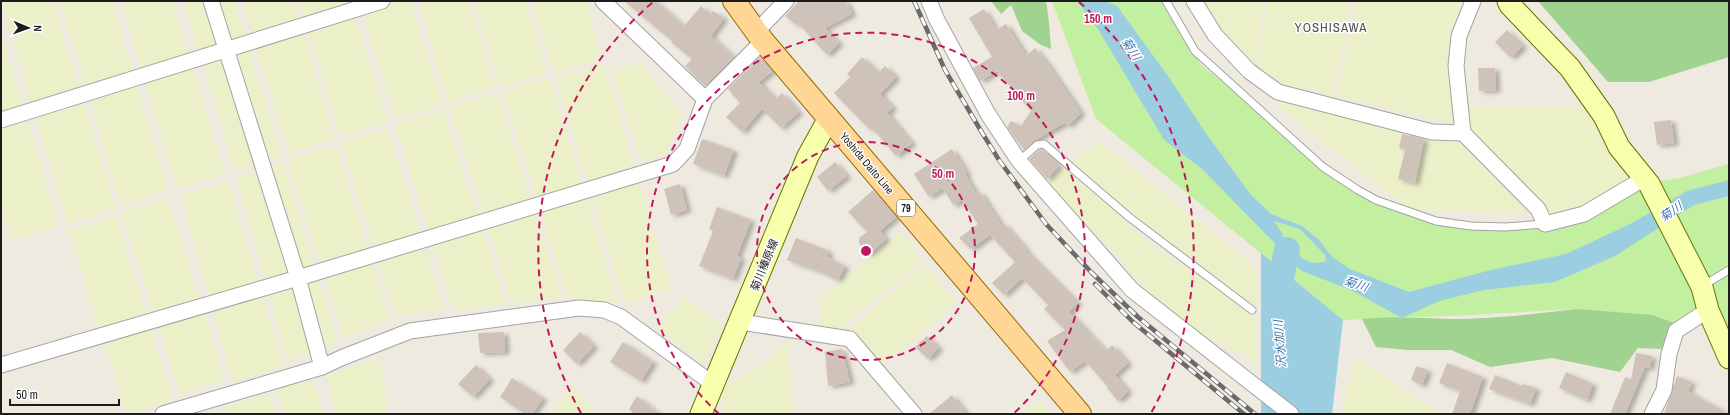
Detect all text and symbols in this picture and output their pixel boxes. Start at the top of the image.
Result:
north arrow [8,8,48,48]
text: 150 m [1084,11,1112,27]
district label: YOSHISAWA [1295,19,1367,36]
text: N [31,25,45,32]
water label: 菊川 [1118,35,1145,65]
text: 100 m [1007,88,1035,104]
street label: Yoshida Daito Line [837,129,897,197]
text: 50 m [932,166,954,182]
water label: 菊川 [1657,198,1687,225]
road number: 79 [897,200,915,216]
street label: 菊川榛原線 [747,237,781,293]
centre of rings [859,244,873,258]
water label: 菊川 [1342,273,1372,296]
water label: 沢水加川 [1270,317,1290,369]
scale bar [10,381,119,407]
text: 50 m [16,387,38,403]

